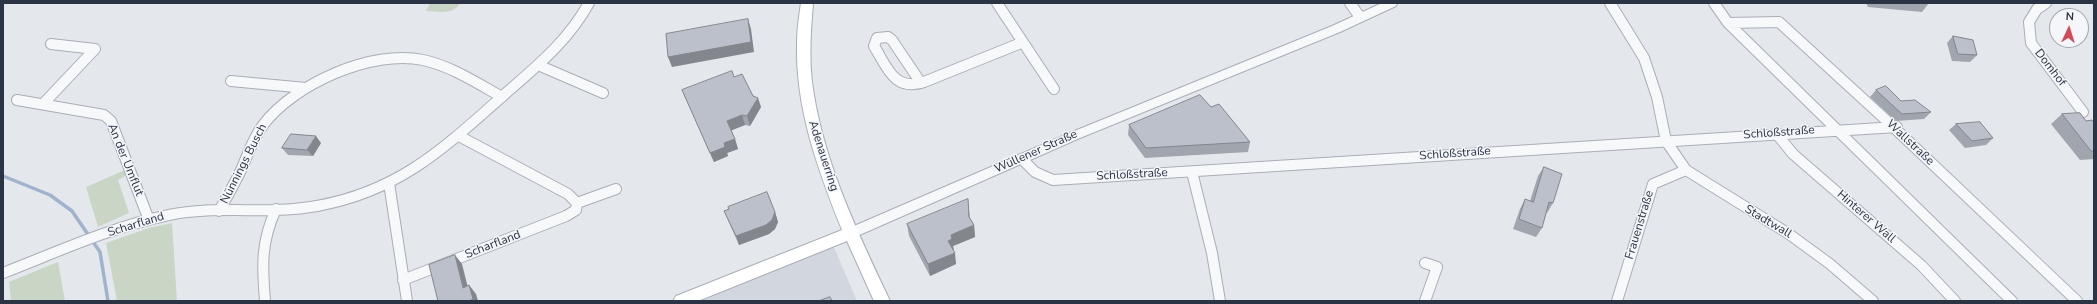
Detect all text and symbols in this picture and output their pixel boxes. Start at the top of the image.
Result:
north arrow [2049,8,2089,48]
text: N [2065,9,2074,24]
street label: Domhof [2031,47,2069,89]
street label: Wallstraße [1883,117,1937,169]
street label: Adenauerring [805,119,841,193]
street label: An der Umflut [104,122,146,198]
street label: Nünnings Busch [218,122,270,206]
street label: Schloßstraße [1743,123,1815,143]
street label: Wüllener Straße [992,127,1080,177]
street label: Schloßstraße [1419,144,1491,164]
street label: Schloßstraße [1096,166,1168,184]
street label: Hinterer Wall [1834,188,1898,246]
street label: Frauenstraße [1623,189,1657,261]
street label: Stadtwall [1742,202,1794,242]
street label: Scharfland [106,210,166,240]
street label: Scharfland [463,228,523,262]

